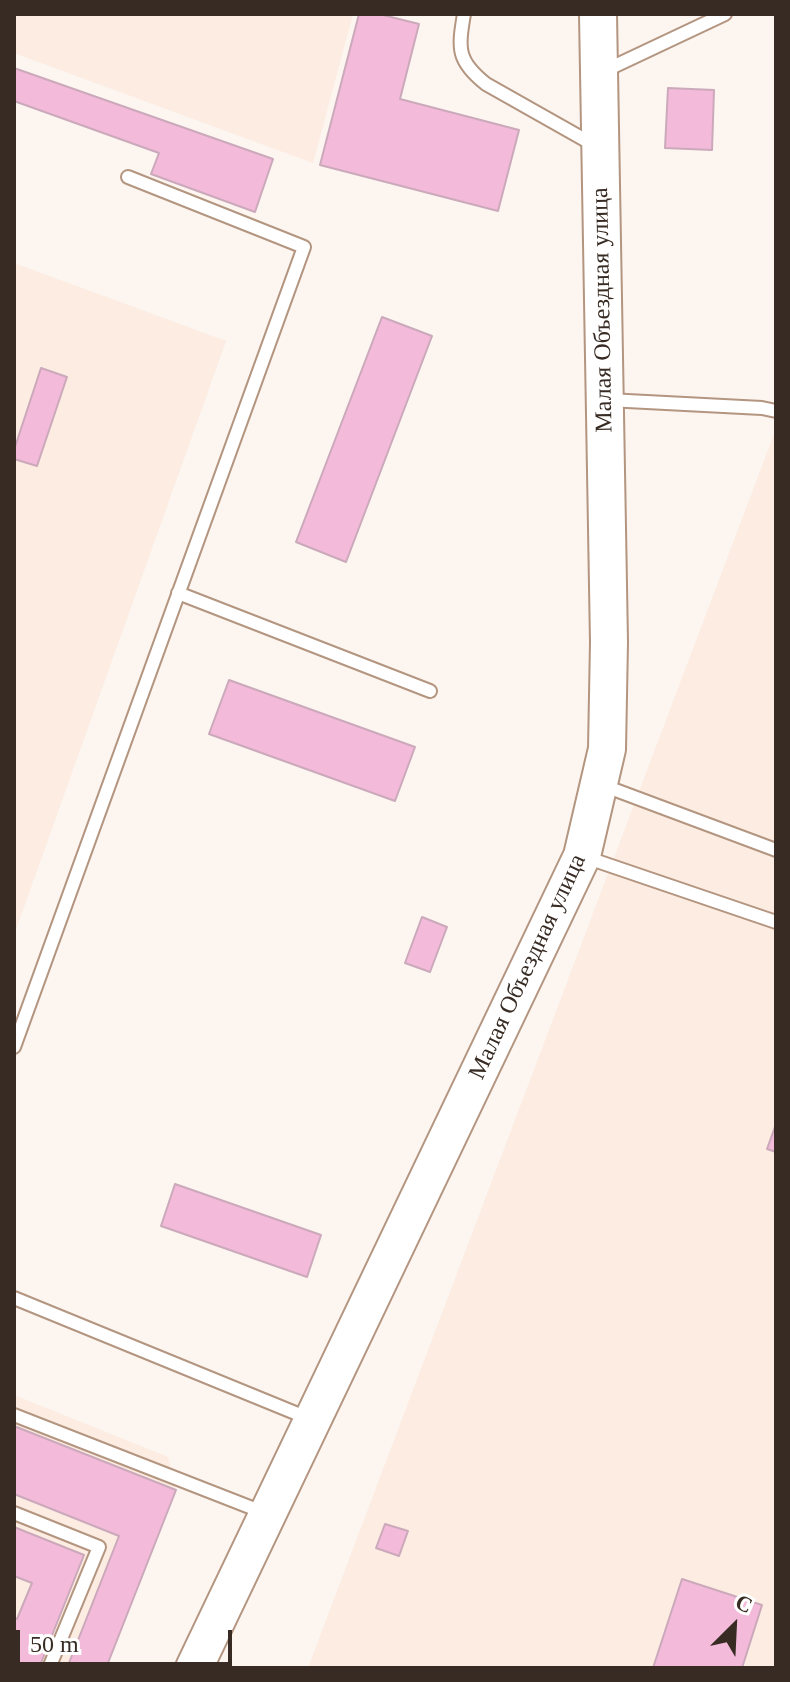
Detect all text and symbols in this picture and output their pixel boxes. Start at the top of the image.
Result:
street label: Малая Объездная улица [586,187,620,433]
street label: Малая Объездная улица [463,850,593,1084]
north arrow [694,1586,774,1666]
text: С [732,1589,756,1618]
scale bar [20,1614,236,1664]
text: 50 m [30,1631,79,1657]

